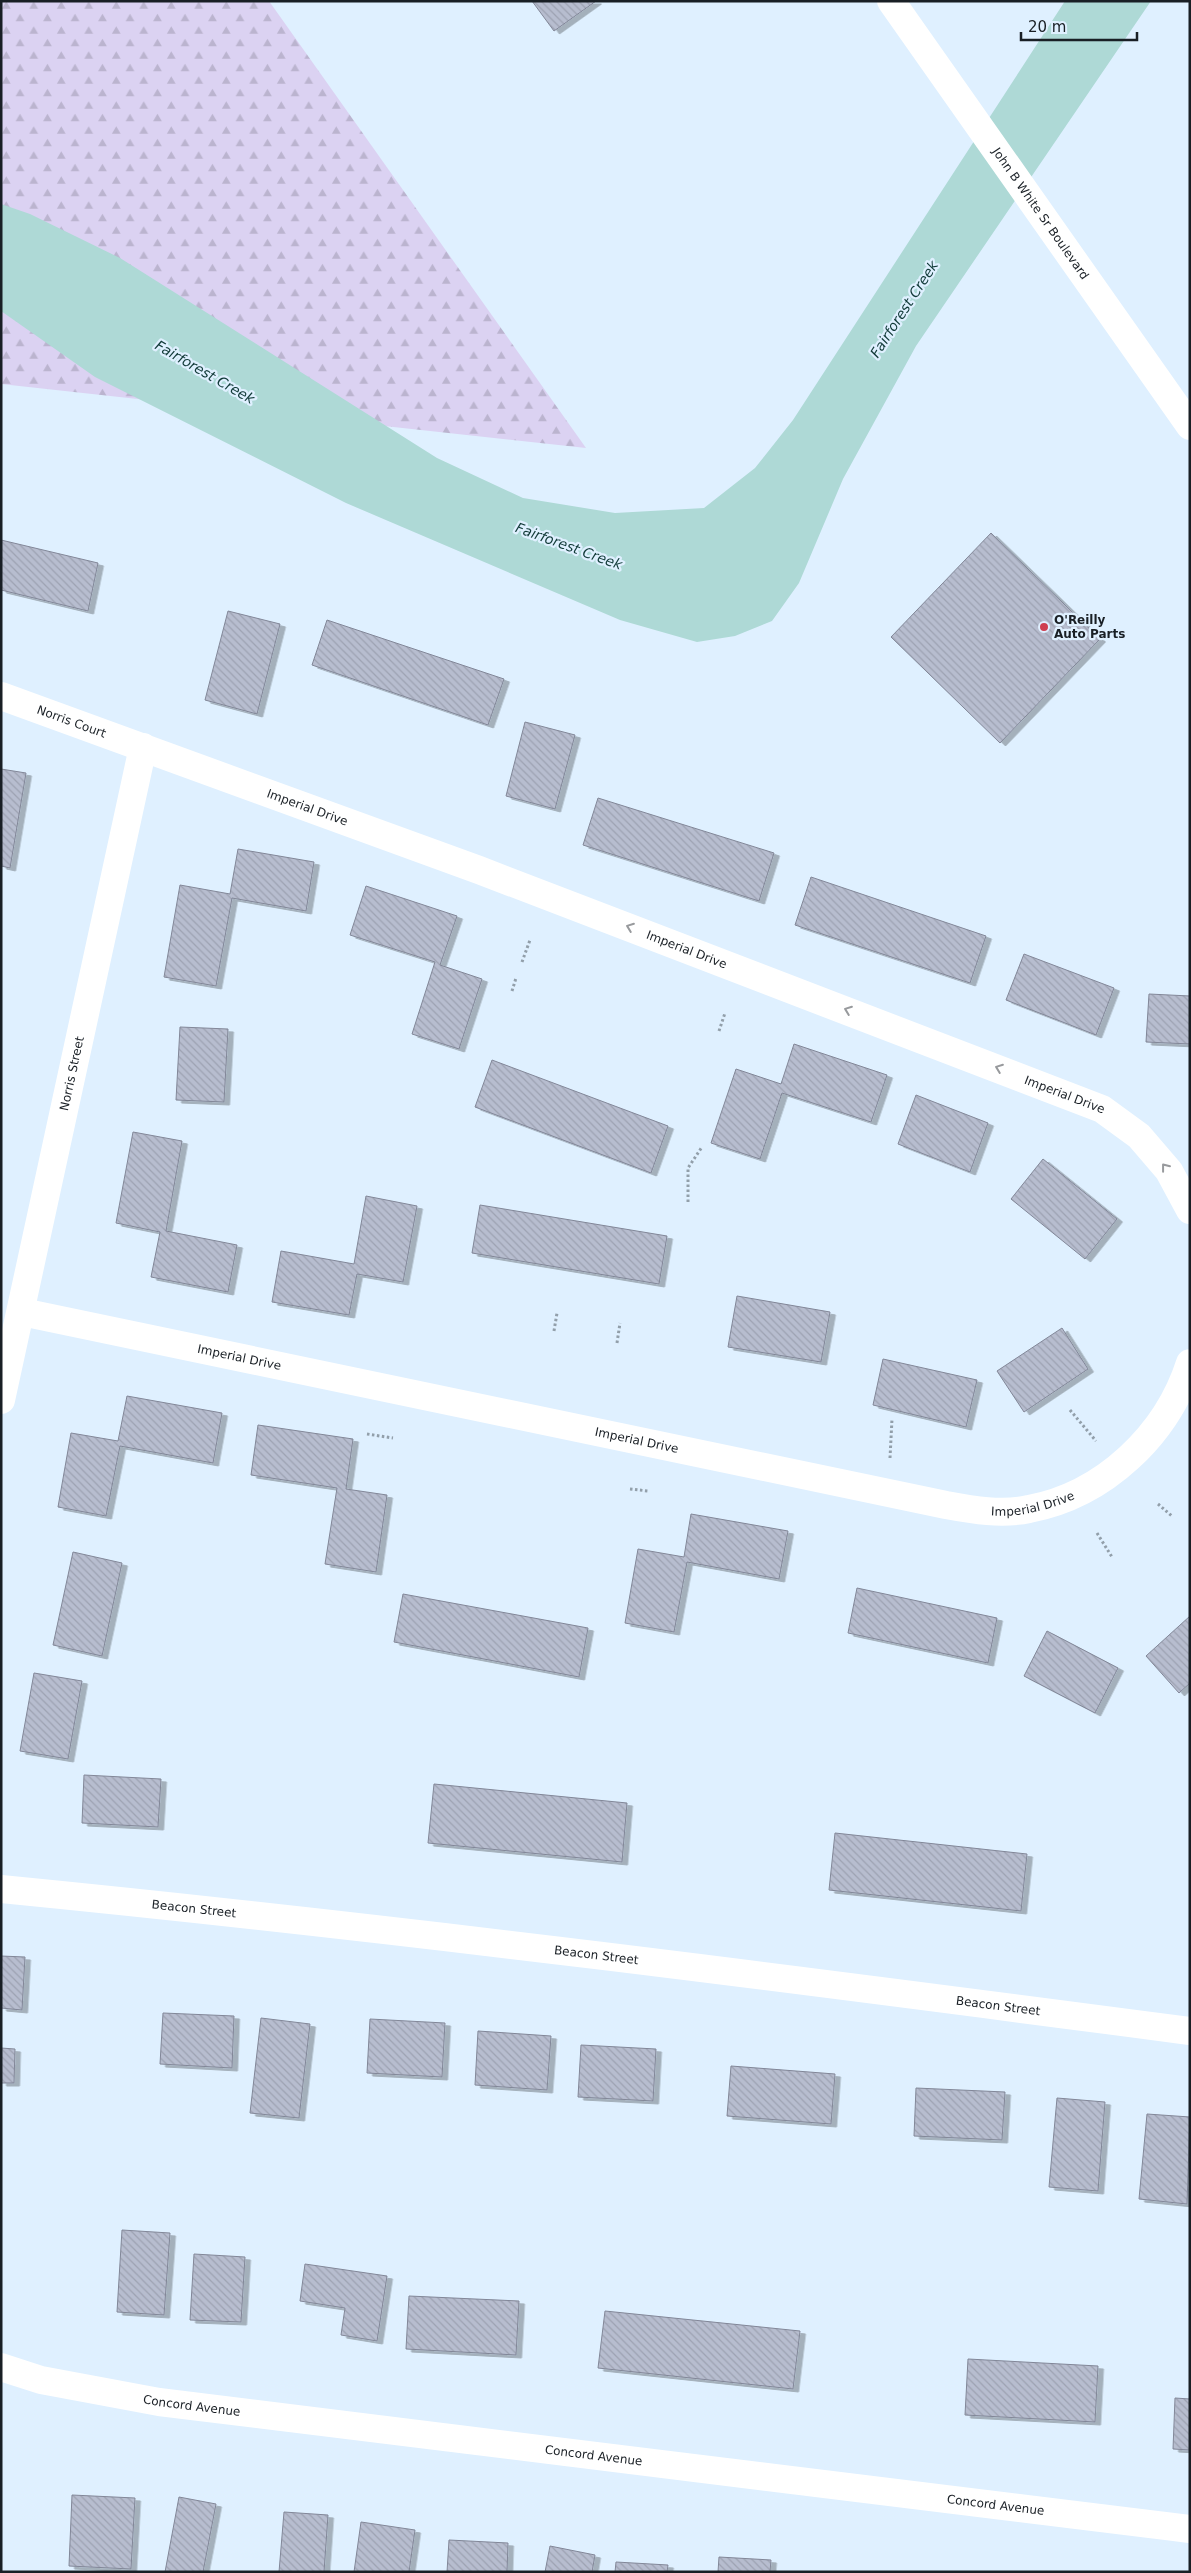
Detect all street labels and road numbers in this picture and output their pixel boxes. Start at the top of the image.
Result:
street label: John B White Sr Boulevard [989,144,1092,282]
street label: Norris Court [35,703,108,741]
street label: Imperial Drive [265,786,350,829]
street label: Imperial Drive [644,928,729,971]
street label: Norris Street [57,1035,87,1112]
street label: Imperial Drive [1022,1073,1107,1116]
street label: Imperial Drive [196,1342,282,1373]
street label: Imperial Drive [594,1425,680,1456]
street label: Imperial Drive [991,1488,1076,1519]
street label: Beacon Street [151,1897,237,1920]
street label: Beacon Street [553,1943,640,1967]
street label: Beacon Street [955,1994,1041,2018]
street label: Concord Avenue [142,2392,241,2419]
street label: Concord Avenue [544,2443,643,2468]
street label: Concord Avenue [946,2492,1045,2518]

